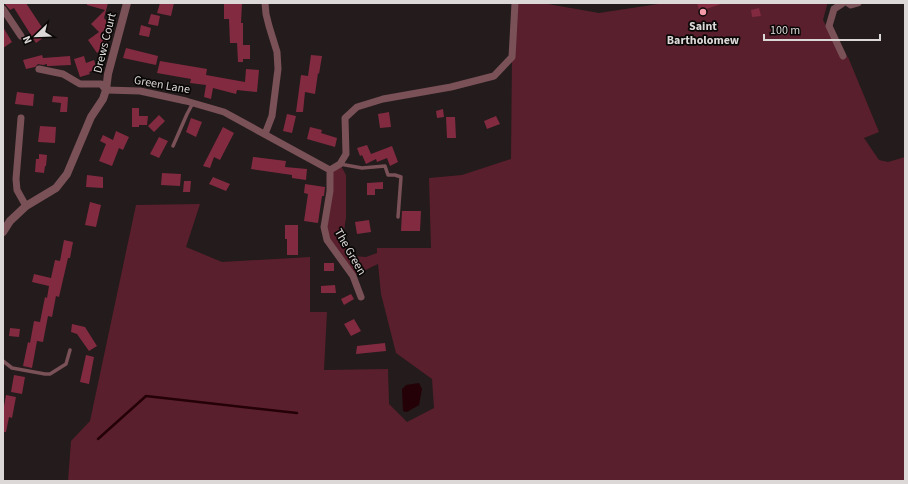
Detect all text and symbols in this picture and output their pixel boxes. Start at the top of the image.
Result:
marker: Saint Bartholomew [698,7,708,17]
street label: Drews Court [89,11,121,75]
north arrow [16,16,56,56]
scale bar [764,16,880,42]
place label: Saint Bartholomew [667,18,740,49]
text: 100 m [770,22,800,39]
text: N [19,33,36,46]
street label: Green Lane [133,72,191,98]
street label: The Green [330,226,370,278]

